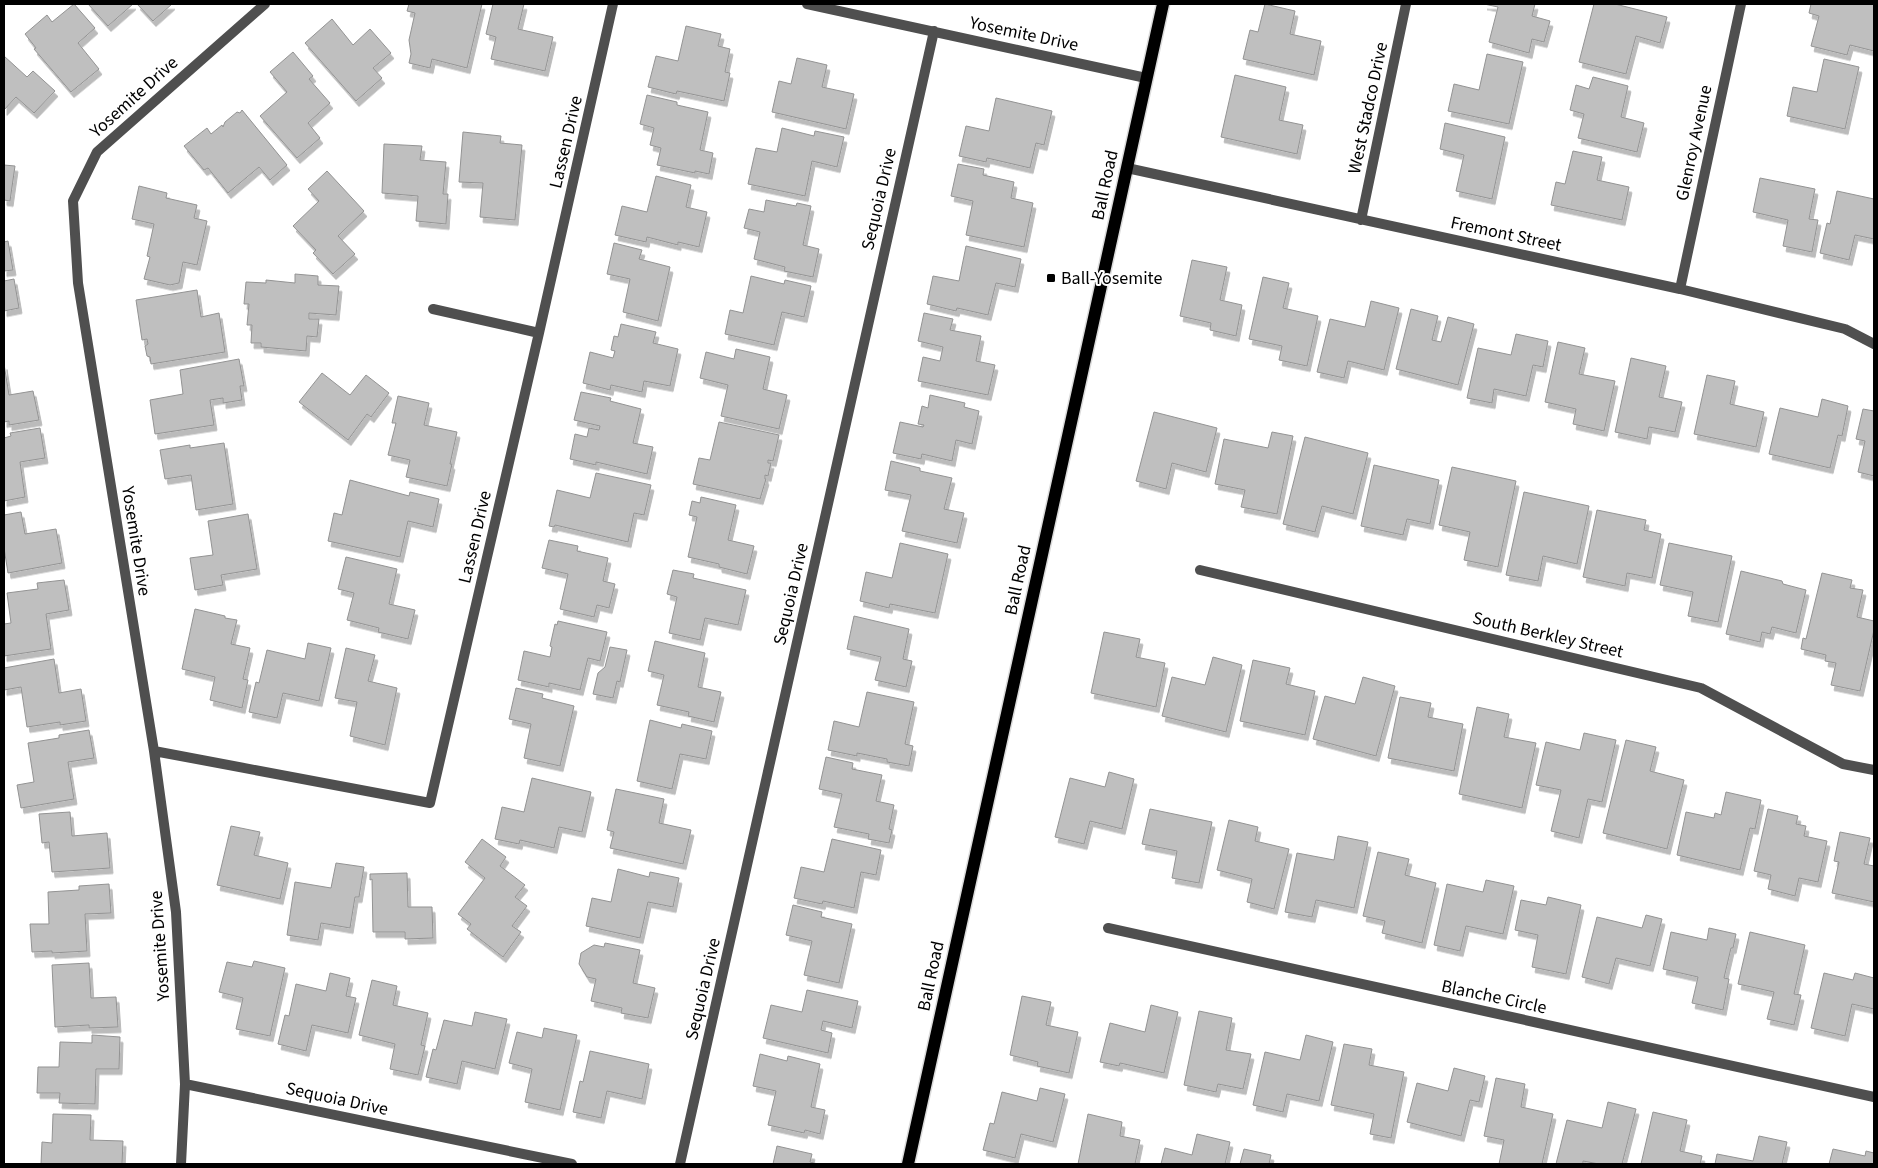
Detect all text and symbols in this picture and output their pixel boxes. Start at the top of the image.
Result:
street label: Yosemite Drive [966,10,1081,58]
street label: West Stadco Drive [1342,40,1394,176]
street label: Yosemite Drive [84,51,184,144]
street label: Glenroy Avenue [1670,83,1718,203]
street label: Lassen Drive [543,93,589,191]
street label: Sequoia Drive [855,145,903,253]
street label: Ball Road [1085,148,1125,222]
street label: Fremont Street [1448,210,1564,258]
place label: Ball-Yosemite [1061,266,1162,291]
marker: Ball-Yosemite [1045,272,1057,284]
street label: Yosemite Drive [115,483,157,598]
street label: Lassen Drive [452,488,498,586]
street label: Sequoia Drive [767,540,815,648]
street label: Ball Road [998,543,1038,617]
street label: South Berkley Street [1470,605,1626,665]
street label: Yosemite Drive [144,890,176,1003]
street label: Sequoia Drive [679,935,727,1043]
street label: Ball Road [911,939,951,1013]
street label: Blanche Circle [1439,974,1549,1020]
street label: Sequoia Drive [283,1076,391,1122]

